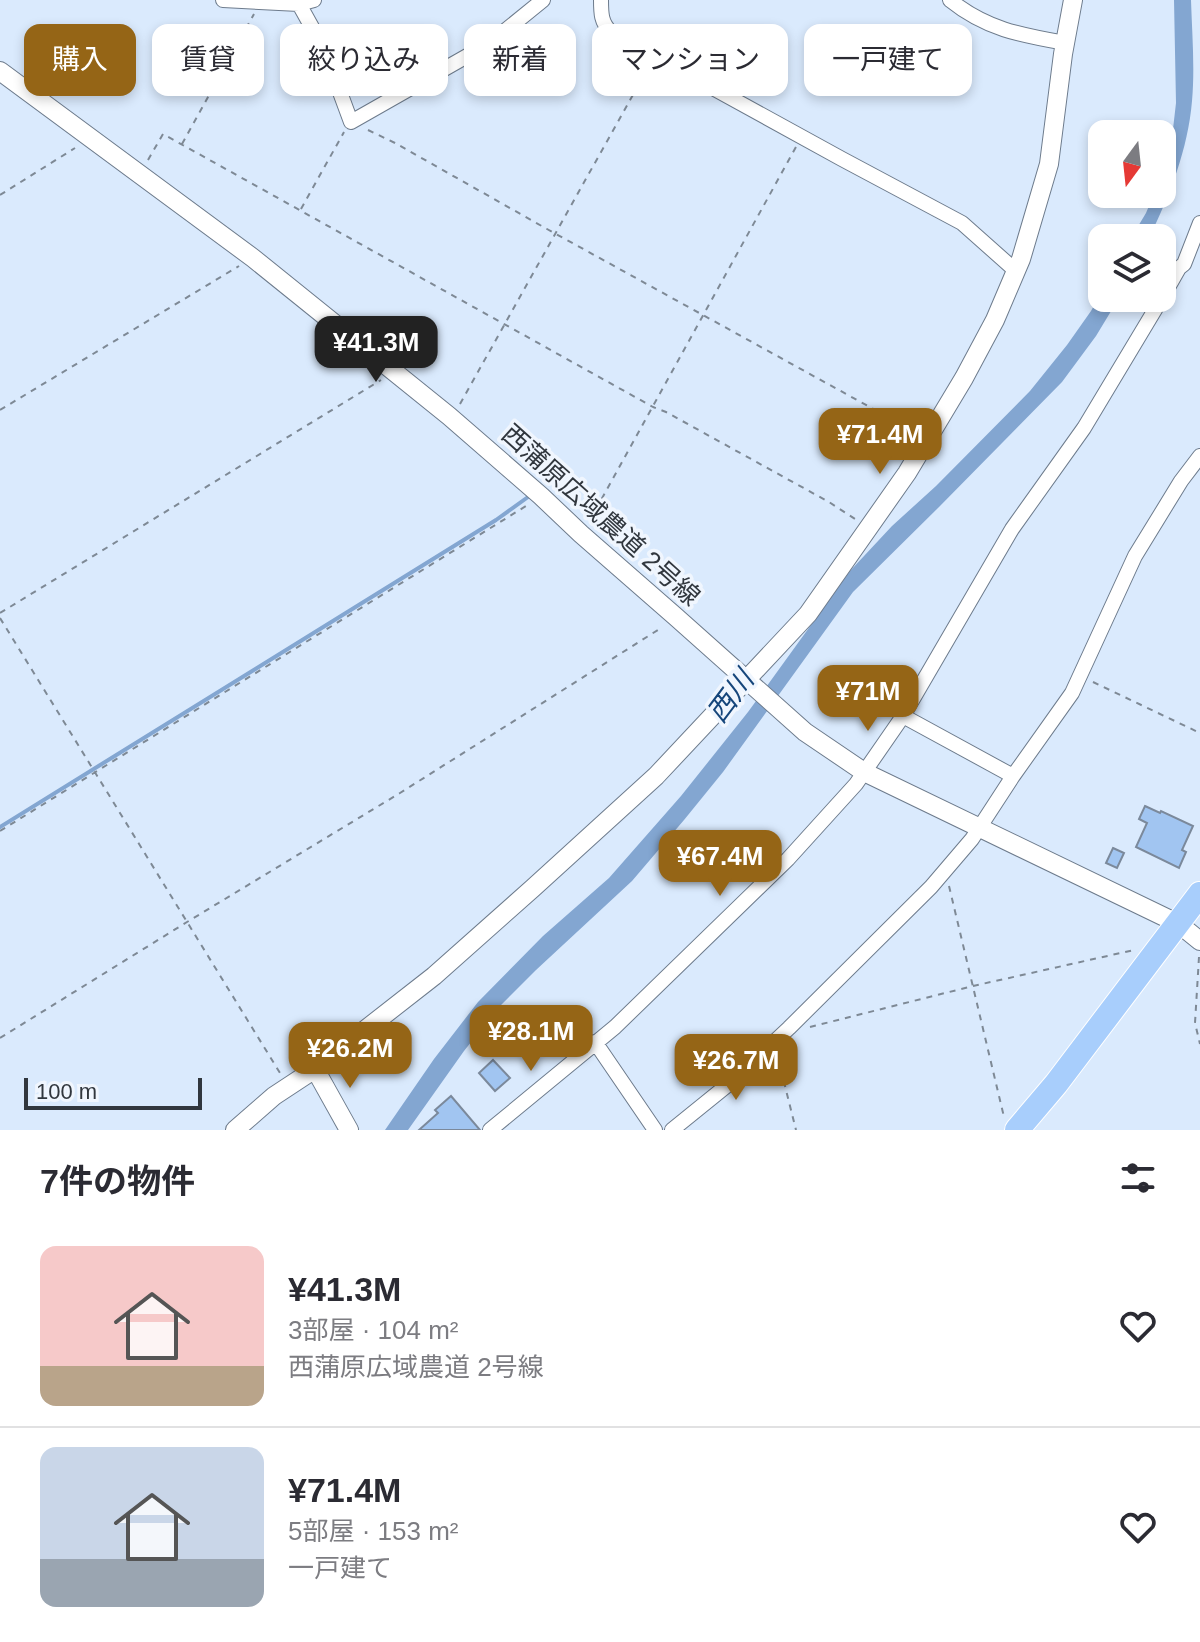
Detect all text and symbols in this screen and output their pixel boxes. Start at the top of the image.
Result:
chip: 購入 [24,24,136,96]
chip: 賃貸 [152,24,264,96]
chip: 絞り込み [280,24,448,96]
chip: 新着 [464,24,576,96]
chip: マンション [592,24,788,96]
chip: 一戸建て [804,24,972,96]
north arrow [1088,120,1176,208]
map controls [1088,120,1176,312]
button: layers [1088,224,1176,312]
pin: ¥41.3M [311,316,441,384]
text: ¥41.3M [333,327,419,357]
pin: ¥71.4M [815,408,945,476]
street label: 西蒲原広域農道 2号線 [496,418,706,612]
text: ¥71.4M [837,419,923,449]
water label: 西川 [701,662,761,728]
pin: ¥71M [821,665,915,733]
text: ¥71M [835,676,901,706]
pin: ¥67.4M [655,830,785,898]
text: ¥67.4M [677,841,763,871]
pin: ¥28.1M [466,1005,596,1073]
text: ¥28.1M [488,1016,574,1046]
pin: ¥26.2M [285,1022,415,1090]
text: ¥26.2M [307,1033,393,1063]
pin: ¥26.7M [671,1034,801,1102]
text: ¥26.7M [693,1045,779,1075]
scale bar [24,1074,202,1110]
text: 100 m [36,1079,97,1104]
icon: filters [1116,1156,1160,1200]
text: 7件の物件 [40,1162,195,1200]
text: ¥41.3M [288,1270,401,1308]
icon: home [104,1278,200,1374]
icon: heart [1116,1304,1160,1348]
text: 3部屋 · 104 m² [288,1315,459,1345]
text: 西蒲原広域農道 2号線 [288,1352,544,1382]
text: ¥71.4M [288,1471,401,1509]
icon: home [104,1479,200,1575]
icon: heart [1116,1505,1160,1549]
text: 5部屋 · 153 m² [288,1516,459,1546]
text: 一戸建て [288,1553,392,1583]

